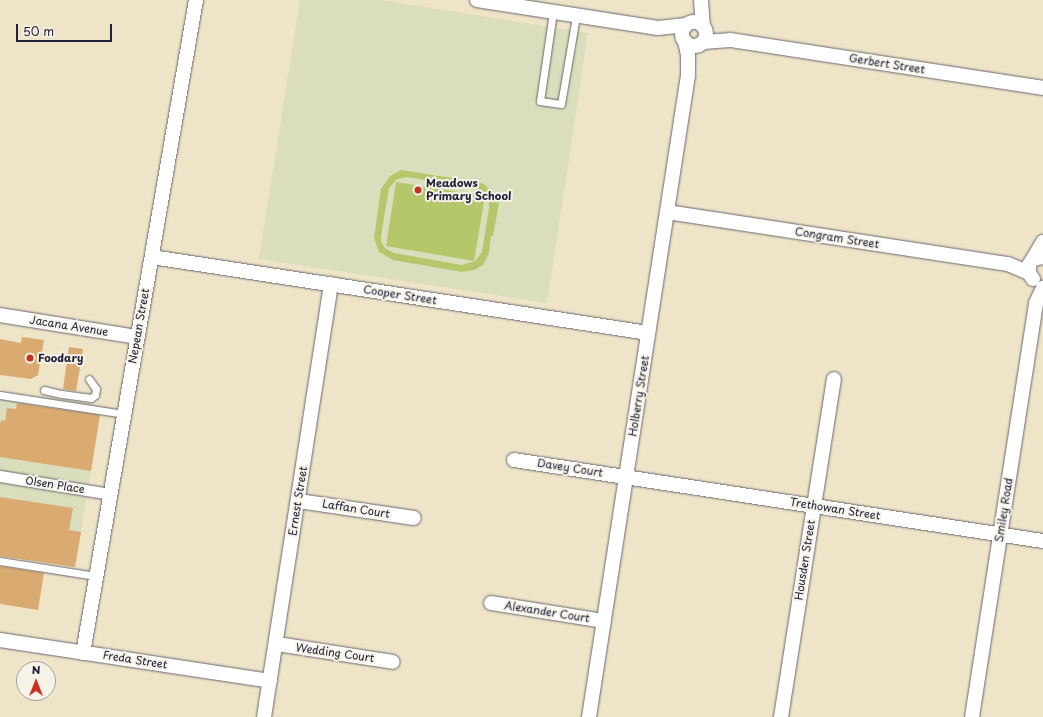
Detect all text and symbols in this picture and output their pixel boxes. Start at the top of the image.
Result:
scale bar [18,16,114,42]
text: 50 m [23,22,54,40]
street label: Gerbert Street [848,51,926,77]
place label: Meadows Primary School [426,177,511,203]
marker: Meadows Primary School [413,185,423,195]
street label: Congram Street [794,225,880,251]
street label: Cooper Street [362,283,438,307]
street label: Nepean Street [126,287,152,365]
street label: Jacana Avenue [28,313,110,339]
place label: Foodary [38,351,83,365]
marker: Foodary [25,353,35,363]
street label: Holberry Street [626,354,652,438]
street label: Davey Court [536,456,604,480]
street label: Ernest Street [286,465,310,537]
street label: Olsen Place [24,474,86,496]
street label: Smiley Road [992,476,1016,544]
street label: Trethowan Street [789,495,881,523]
street label: Laffan Court [321,497,391,521]
street label: Housden Street [792,519,818,601]
street label: Alexander Court [503,599,591,625]
street label: Wedding Court [295,641,375,665]
street label: Freda Street [101,648,169,672]
north arrow [16,661,56,701]
text: N [32,661,40,678]

